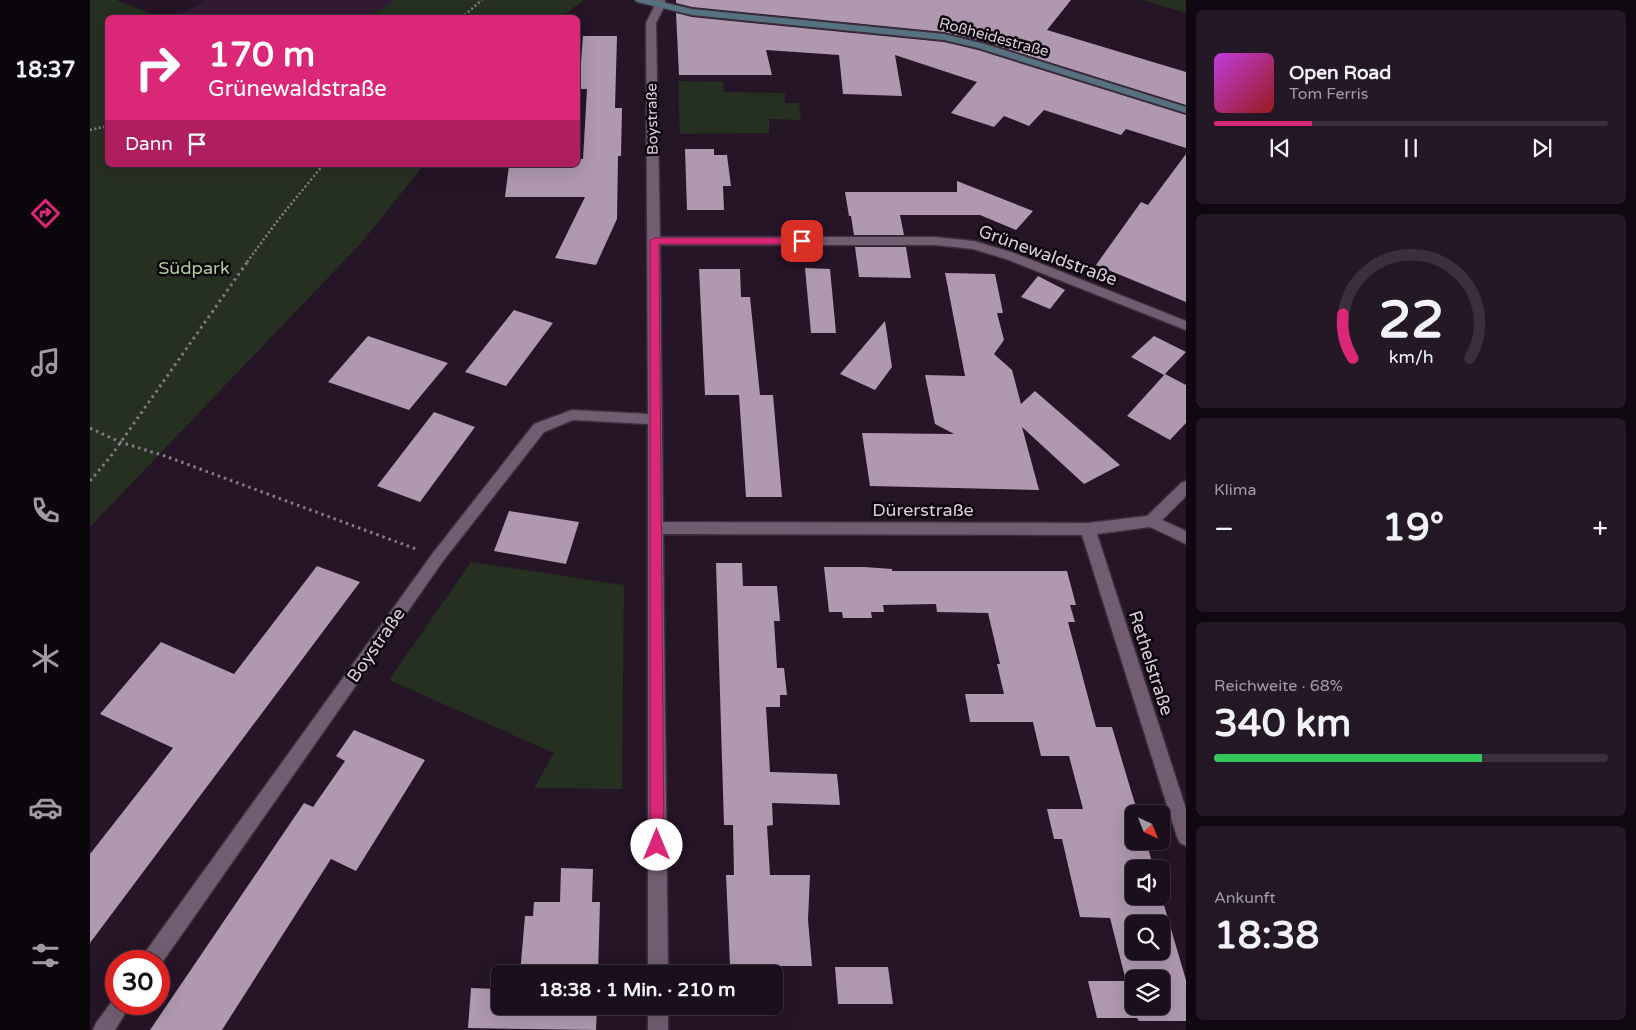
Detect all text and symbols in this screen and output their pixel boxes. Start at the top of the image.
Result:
street label: Roßheidestraße [937,14,1051,60]
text: 170 m [208,34,315,76]
icon: right [125,35,190,100]
text: 18:37 [15,57,75,83]
text: Open Road [1289,62,1391,84]
text: Grünewaldstraße [208,76,387,102]
street label: Boystraße [642,83,662,155]
text: Tom Ferris [1289,84,1368,104]
icon: arrive [183,130,211,158]
text: Dann [125,133,173,155]
icon: previous [1266,134,1294,162]
icon: pause [1397,134,1425,162]
icon: next [1528,134,1556,162]
icon: directions [28,196,63,231]
pin [781,220,823,262]
street label: Grünewaldstraße [976,220,1120,290]
icon: arrive [788,227,816,255]
park label: Südpark [158,257,230,279]
text: 22 [1378,289,1444,352]
icon: music [28,345,63,380]
text: km/h [1389,347,1433,368]
text: Klima [1214,480,1256,500]
icon: phone [28,493,63,528]
street label: Dürerstraße [872,499,974,521]
text: 19° [1382,505,1444,551]
text: − [1214,512,1234,546]
text: + [1592,512,1608,546]
street label: Boystraße [342,603,410,687]
street label: Rethelstraße [1124,608,1178,718]
icon: climate [28,641,63,676]
text: Reichweite · 68% [1214,676,1343,696]
text: 340 km [1214,701,1351,747]
icon: car [28,790,63,825]
north arrow [1125,805,1170,850]
map controls [1125,805,1170,1015]
position arrow [630,818,682,870]
button: sound [1125,860,1170,905]
text: Ankunft [1214,888,1276,908]
text: 18:38 [1214,913,1319,959]
button: search [1125,915,1170,960]
icon: filters [28,938,63,973]
speed limit sign: 30 [105,950,170,1015]
button: layers [1125,970,1170,1015]
text: 18:38 · 1 Min. · 210 m [539,979,735,1001]

